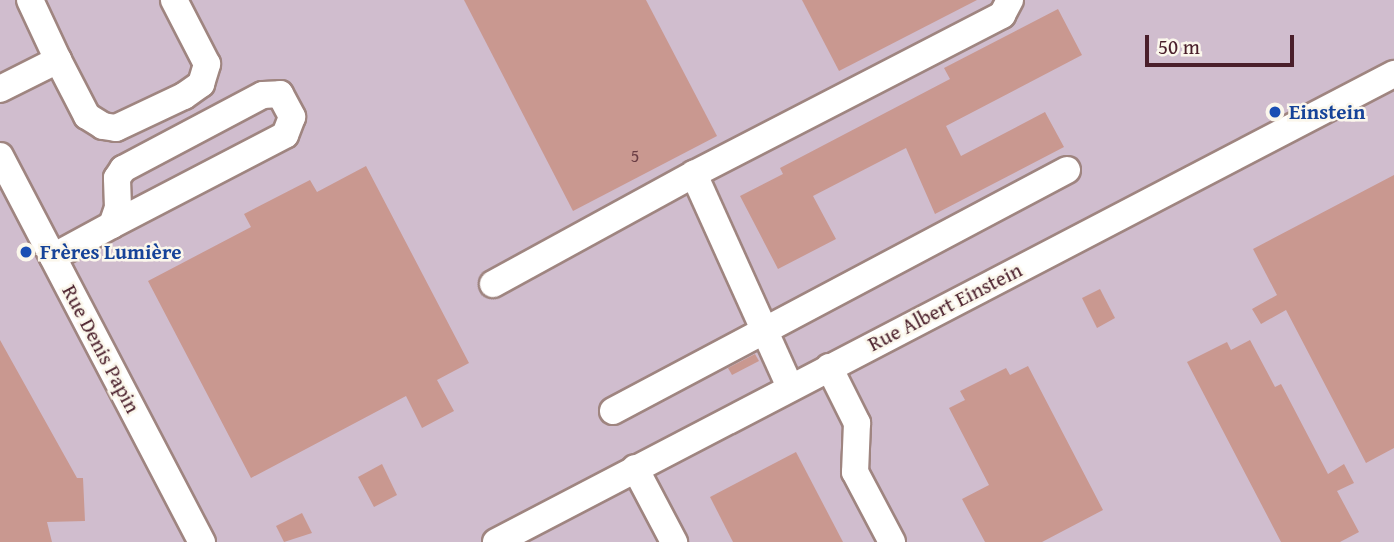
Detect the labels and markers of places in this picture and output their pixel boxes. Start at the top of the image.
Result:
place label: Einstein [1289,99,1365,125]
marker: Einstein [1267,104,1283,120]
place label: Frères Lumière [40,239,182,265]
marker: Frères Lumière [18,244,34,260]

